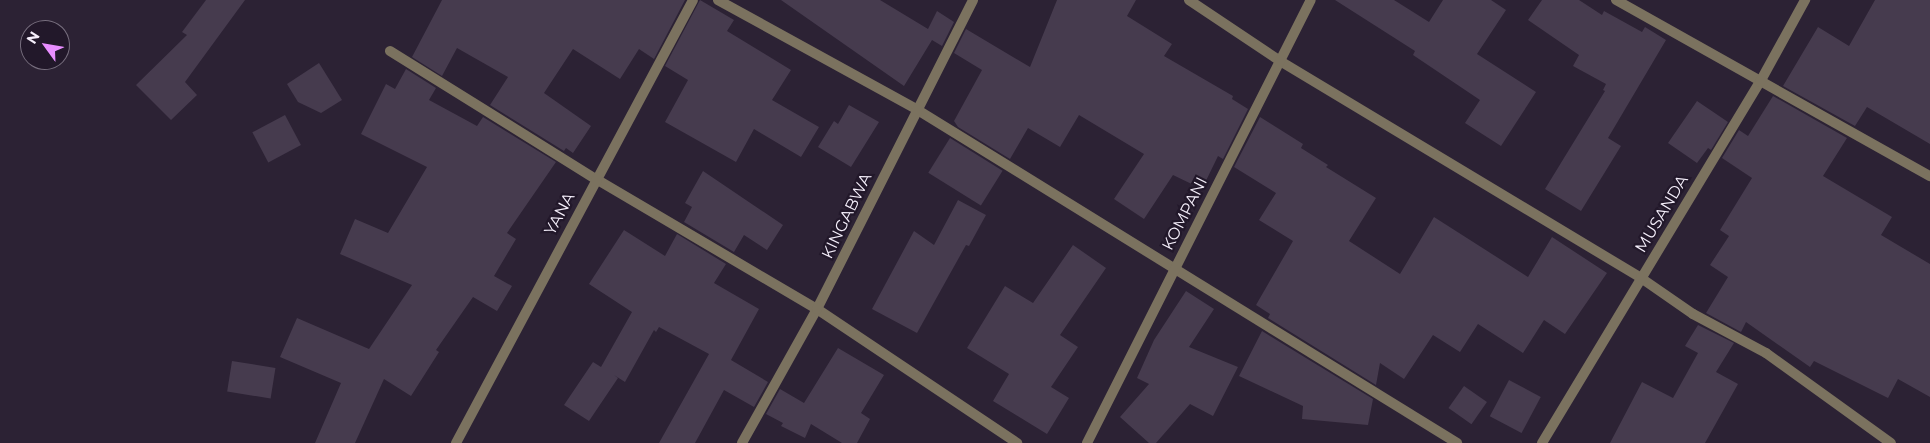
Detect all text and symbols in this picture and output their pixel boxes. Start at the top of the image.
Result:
north arrow [20,20,70,70]
text: N [22,28,44,47]
street label: KINGABWA [818,170,876,262]
street label: MUSANDA [1631,172,1693,256]
street label: KOMPANI [1158,174,1212,254]
street label: YANA [541,189,579,239]

